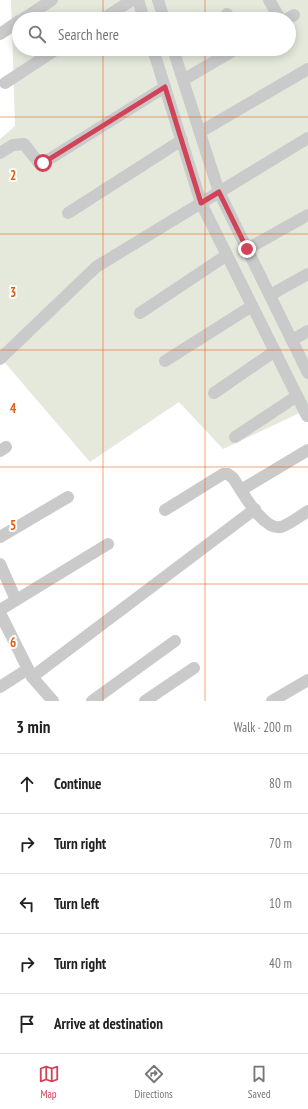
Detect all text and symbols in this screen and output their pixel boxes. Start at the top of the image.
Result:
search box [12,12,296,56]
icon: search [26,23,48,45]
text: Search here [58,25,119,44]
route start [34,154,52,172]
text: 2 [10,167,16,184]
route end [238,240,256,258]
text: 3 [10,284,16,301]
text: 4 [10,400,17,417]
text: 5 [10,517,16,534]
text: 6 [10,634,16,651]
text: 3 min [16,716,50,738]
text: Walk · 200 m [234,719,292,736]
icon: ahead [16,773,38,795]
text: Continue [54,774,101,793]
text: 80 m [269,775,292,792]
icon: right [16,833,38,855]
text: Turn right [54,834,106,853]
text: 70 m [269,835,292,852]
icon: left [16,893,38,915]
text: Turn left [54,894,99,913]
text: 10 m [269,895,292,912]
icon: right [16,953,38,975]
text: Turn right [54,954,106,973]
text: 40 m [269,955,292,972]
icon: arrive [16,1013,38,1035]
text: Arrive at destination [54,1014,163,1033]
tab: Map [38,1063,60,1101]
tab: Directions [135,1063,173,1101]
tab: Saved [248,1063,270,1101]

